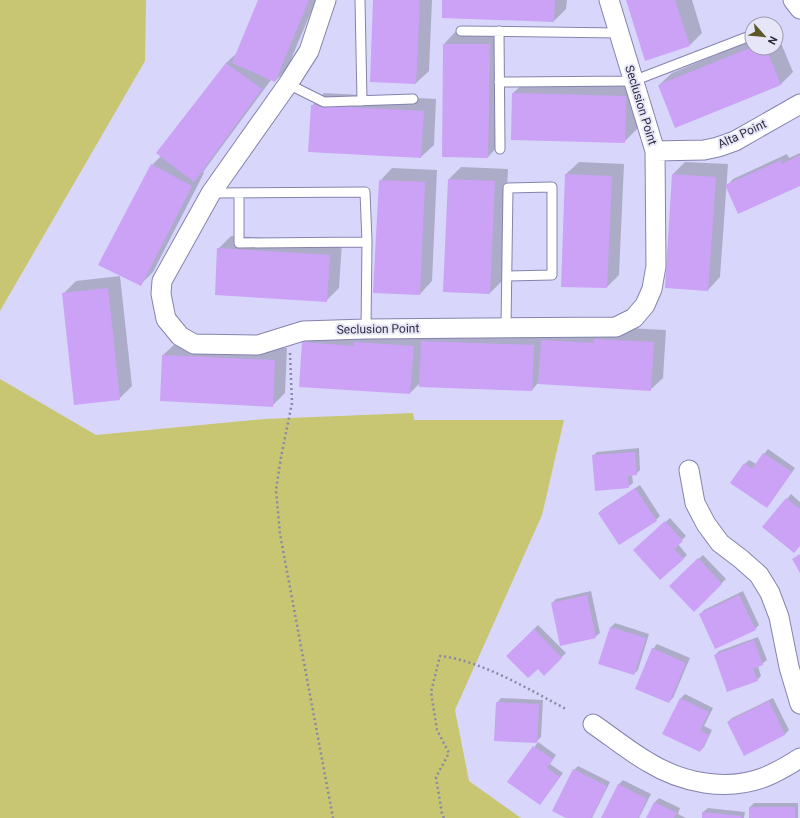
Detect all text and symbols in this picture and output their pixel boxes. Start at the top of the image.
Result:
north arrow [744,16,784,56]
text: N [765,34,780,47]
street label: Seclusion Point [622,63,660,147]
street label: Alta Point [715,117,769,151]
street label: Seclusion Point [337,321,420,337]

